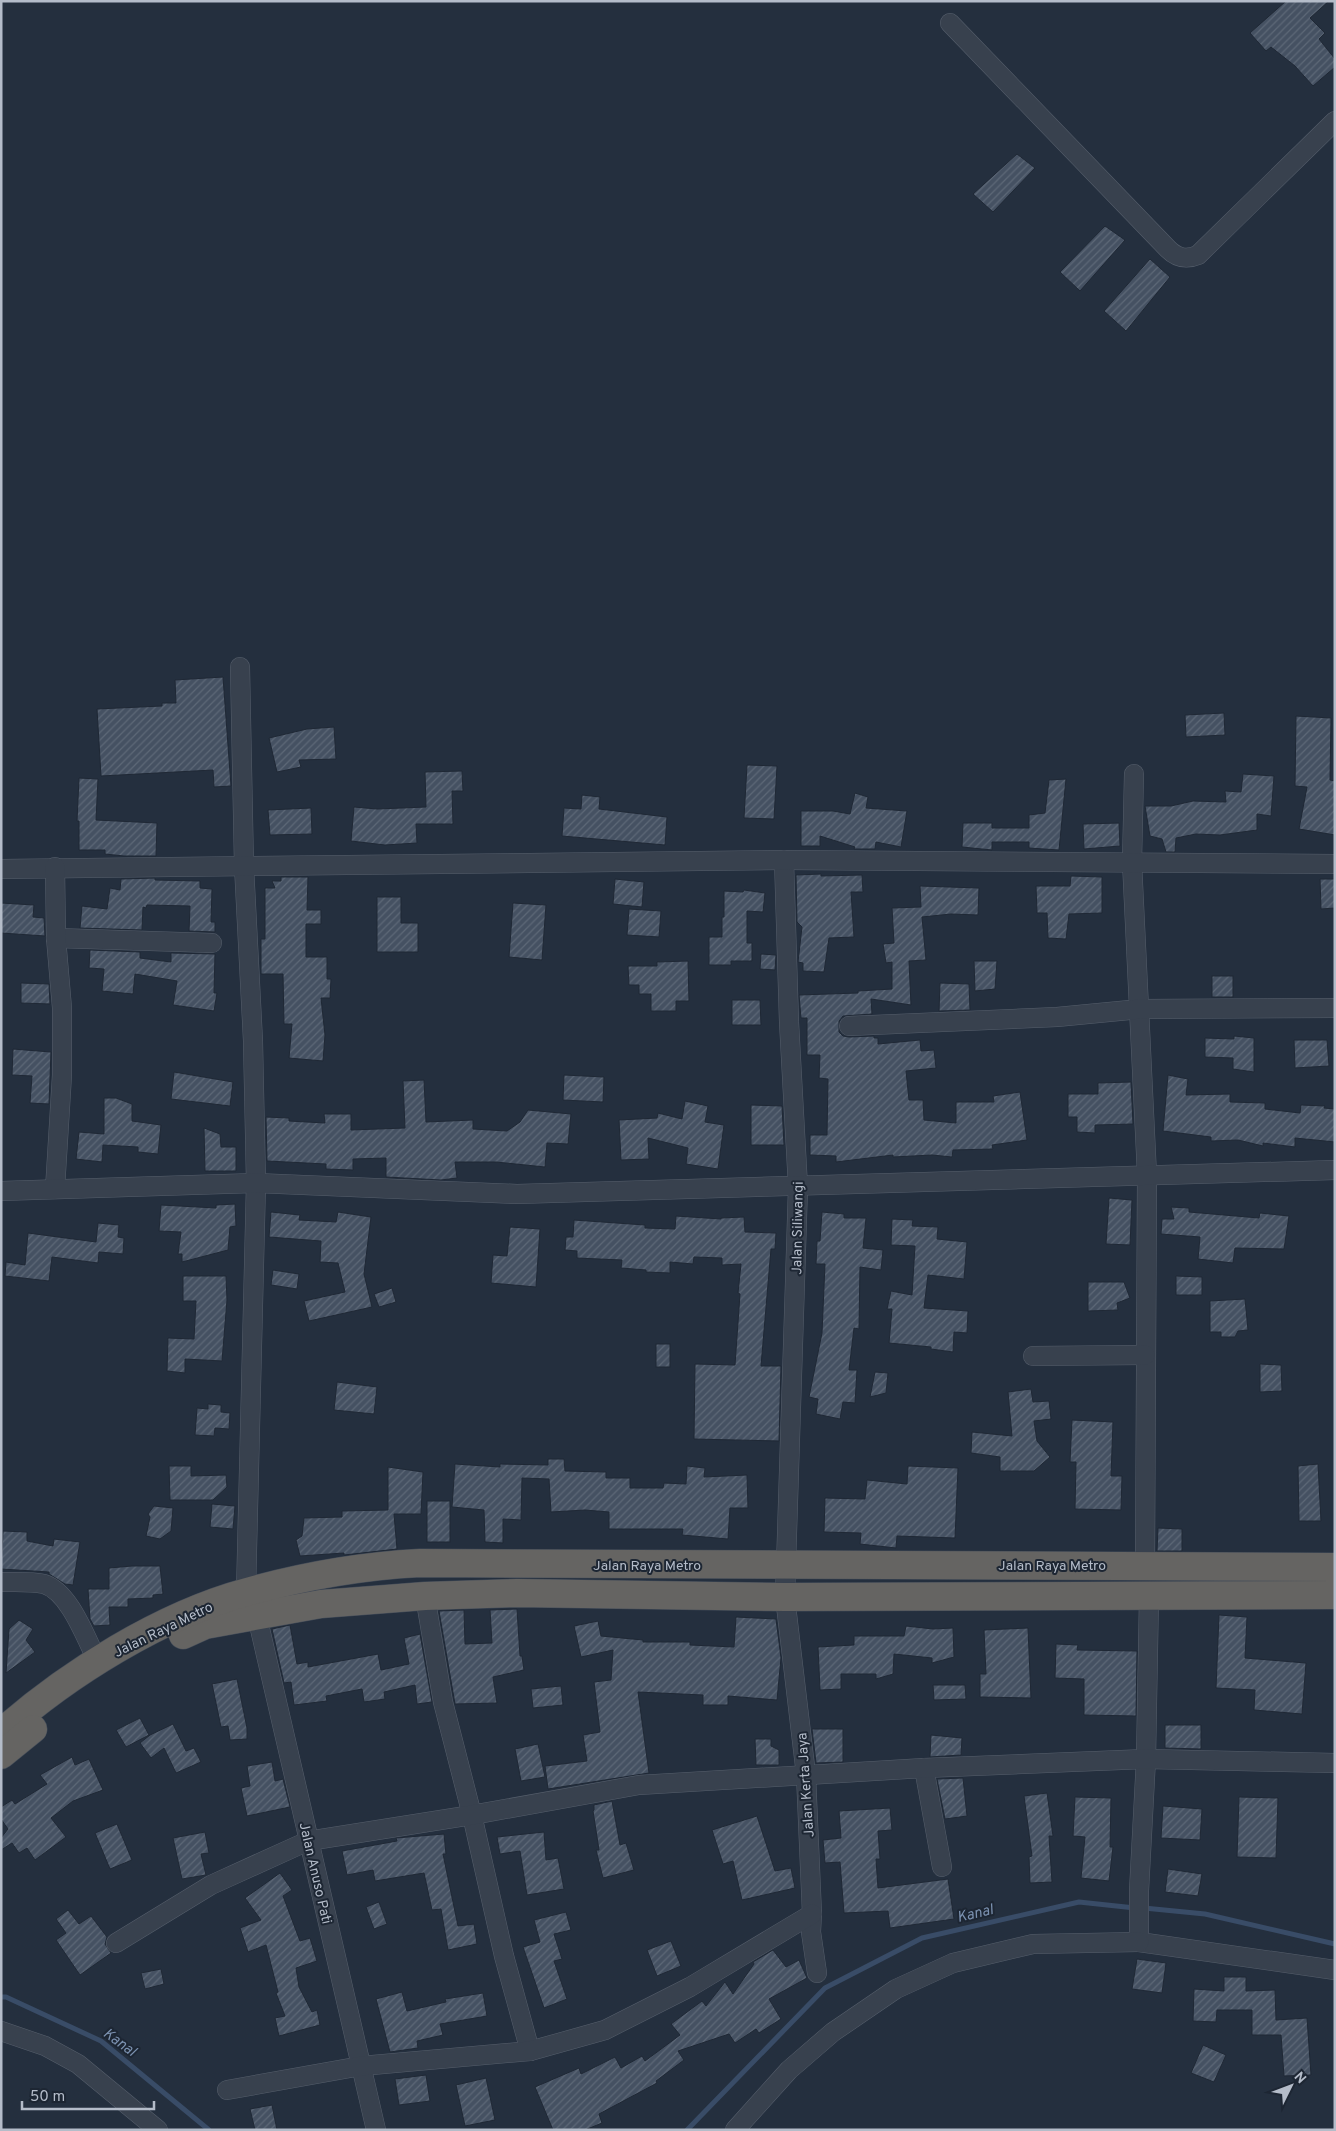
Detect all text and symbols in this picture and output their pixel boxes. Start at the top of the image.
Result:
street label: Jalan Siliwangi [789,1181,808,1275]
street label: Jalan Raya Metro [593,1558,701,1575]
street label: Jalan Raya Metro [998,1558,1106,1575]
street label: Jalan Raya Metro [111,1599,216,1662]
street label: Jalan Kerta Jaya [794,1732,819,1838]
street label: Jalan Anuso Pati [295,1821,335,1926]
water label: Kanal [955,1901,996,1928]
water label: Kanal [99,2025,140,2062]
north arrow [1266,2061,1316,2111]
text: N [1290,2069,1309,2088]
scale bar [22,2078,155,2110]
text: 50 m [30,2088,65,2107]

